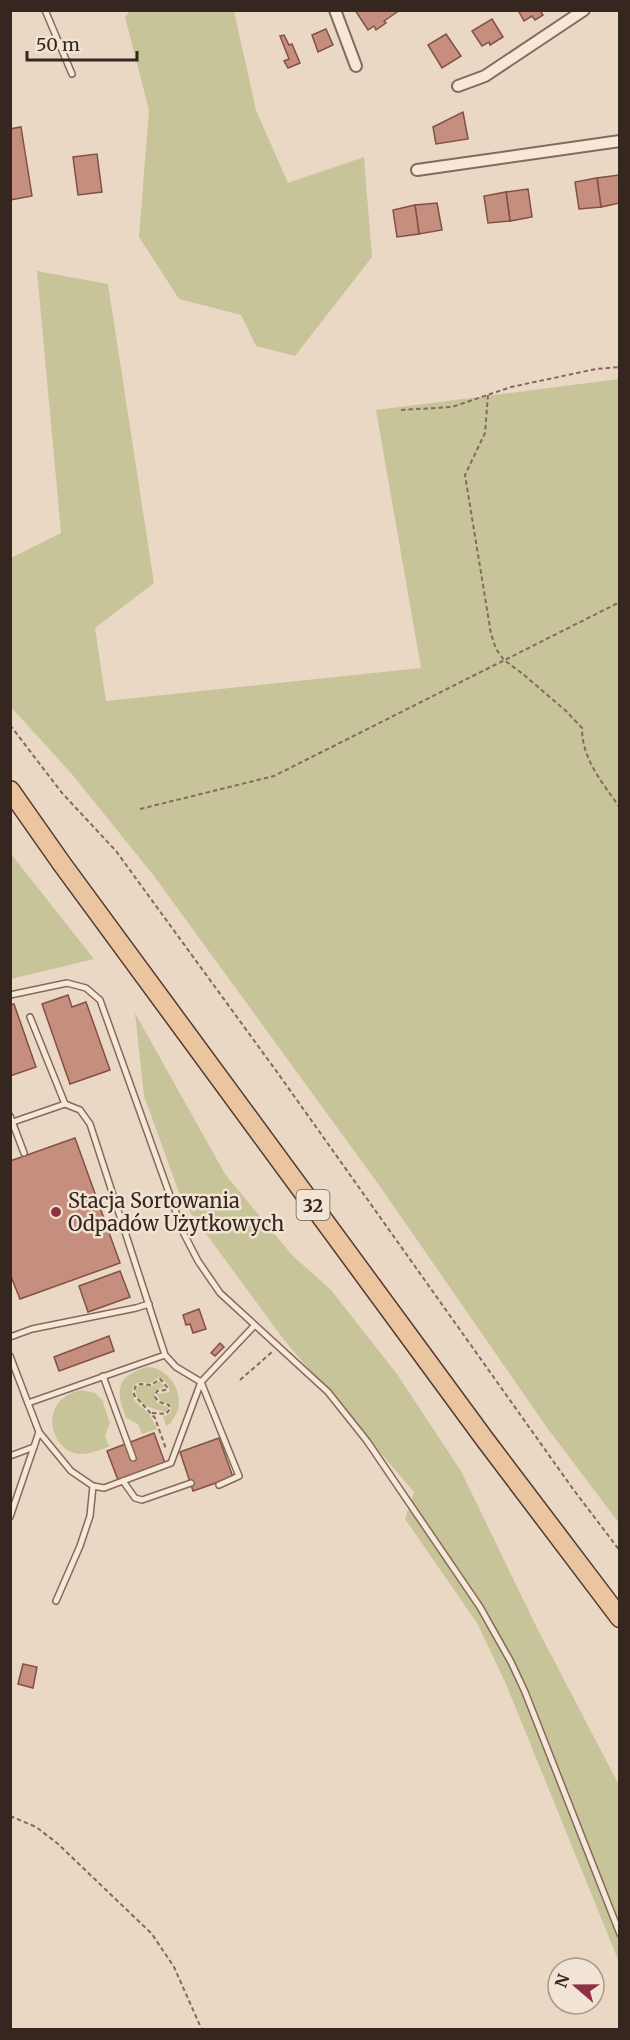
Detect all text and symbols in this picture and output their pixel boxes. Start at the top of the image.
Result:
scale bar [27,24,136,62]
text: 50 m [36,33,80,56]
place label: Stacja Sortowania Odpadów Użytkowych [68,1188,284,1236]
road number: 32 [296,1190,330,1220]
marker: Stacja Sortowania Odpadów Użytkowych [49,1205,63,1219]
north arrow [546,1956,606,2016]
text: N [550,1971,574,1990]

